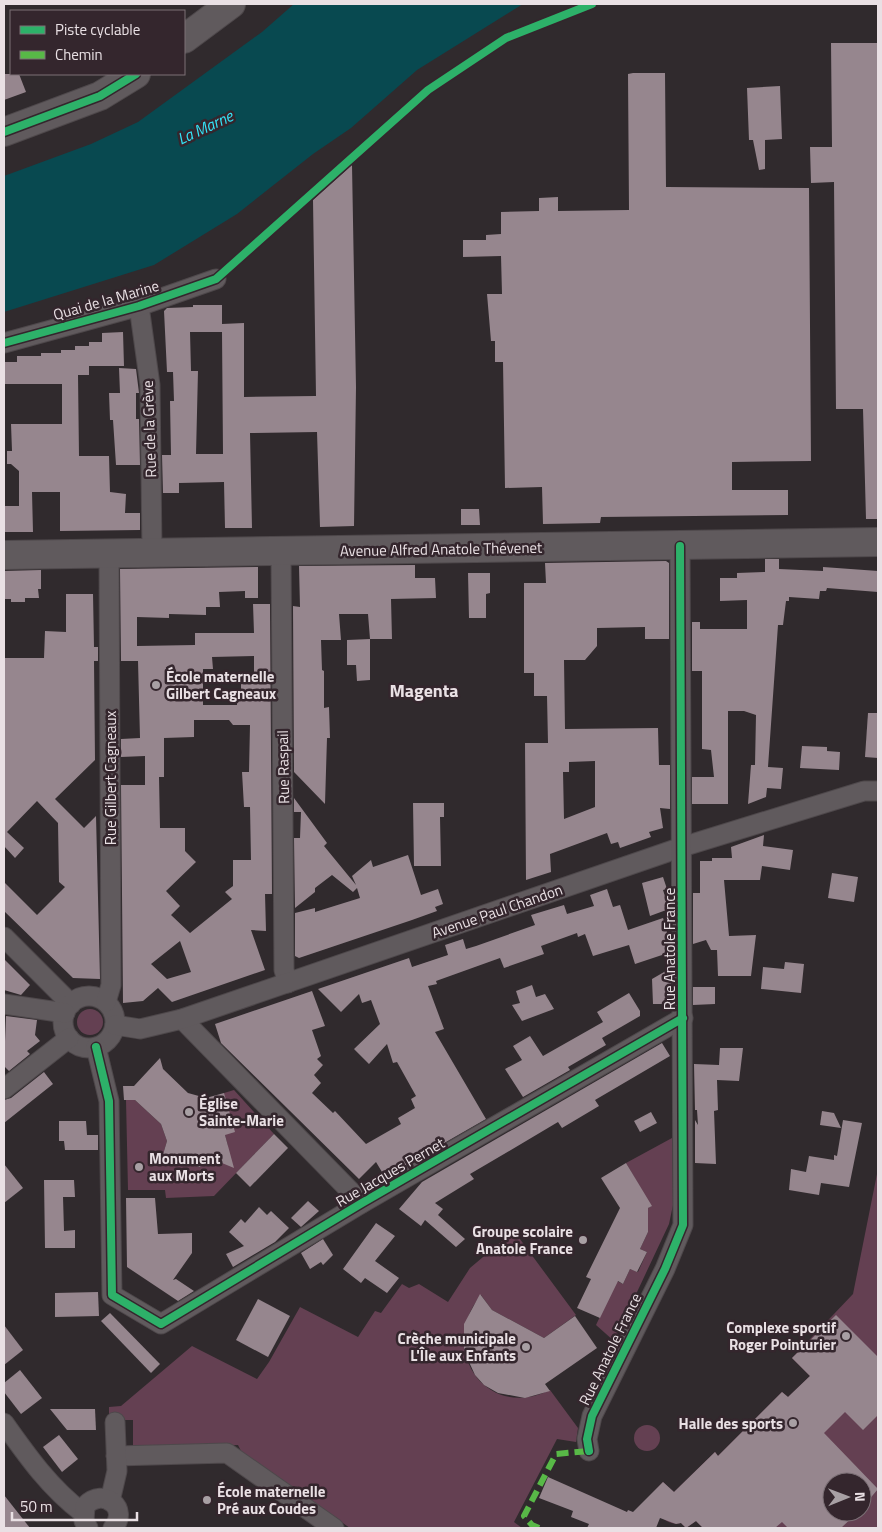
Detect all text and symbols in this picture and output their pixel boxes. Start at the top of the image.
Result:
legend [10,10,185,75]
text: Piste cyclable [55,18,140,41]
text: Chemin [55,43,103,66]
water label: La Marne [173,103,238,150]
street label: Quai de la Marine [50,274,162,326]
street label: Rue de la Grève [136,380,162,478]
street label: Avenue Alfred Anatole Thévenet [340,536,543,562]
place label: École maternelle Gilbert Cagneaux [166,665,276,705]
district label: Magenta [389,677,459,704]
marker: École maternelle Gilbert Cagneaux [150,679,162,691]
street label: Rue Gilbert Cagneaux [99,711,122,845]
street label: Rue Raspail [271,730,295,804]
street label: Avenue Paul Chandon [428,878,566,944]
street label: Rue Anatole France [658,888,681,1010]
place label: Église Sainte-Marie [199,1092,284,1132]
marker: Église Sainte-Marie [183,1106,195,1118]
street label: Rue Jacques Pernet [331,1131,449,1213]
place label: Monument aux Morts [149,1147,221,1187]
marker: Monument aux Morts [133,1161,145,1173]
place label: Groupe scolaire Anatole France [472,1220,573,1260]
marker: Groupe scolaire Anatole France [577,1234,589,1246]
street label: Rue Anatole France [573,1289,647,1409]
place label: Complexe sportif Roger Pointurier [726,1316,837,1356]
place label: Crèche municipale L'Île aux Enfants [398,1327,516,1367]
marker: Complexe sportif Roger Pointurier [840,1330,852,1342]
marker: Crèche municipale L'Île aux Enfants [520,1341,532,1353]
place label: Halle des sports [679,1412,783,1435]
marker: Halle des sports [787,1417,799,1429]
north arrow [822,1472,872,1522]
place label: École maternelle Pré aux Coudes [217,1480,326,1520]
scale bar [12,1490,138,1522]
text: N [850,1492,871,1502]
marker: École maternelle Pré aux Coudes [201,1494,213,1506]
text: 50 m [20,1495,53,1518]

